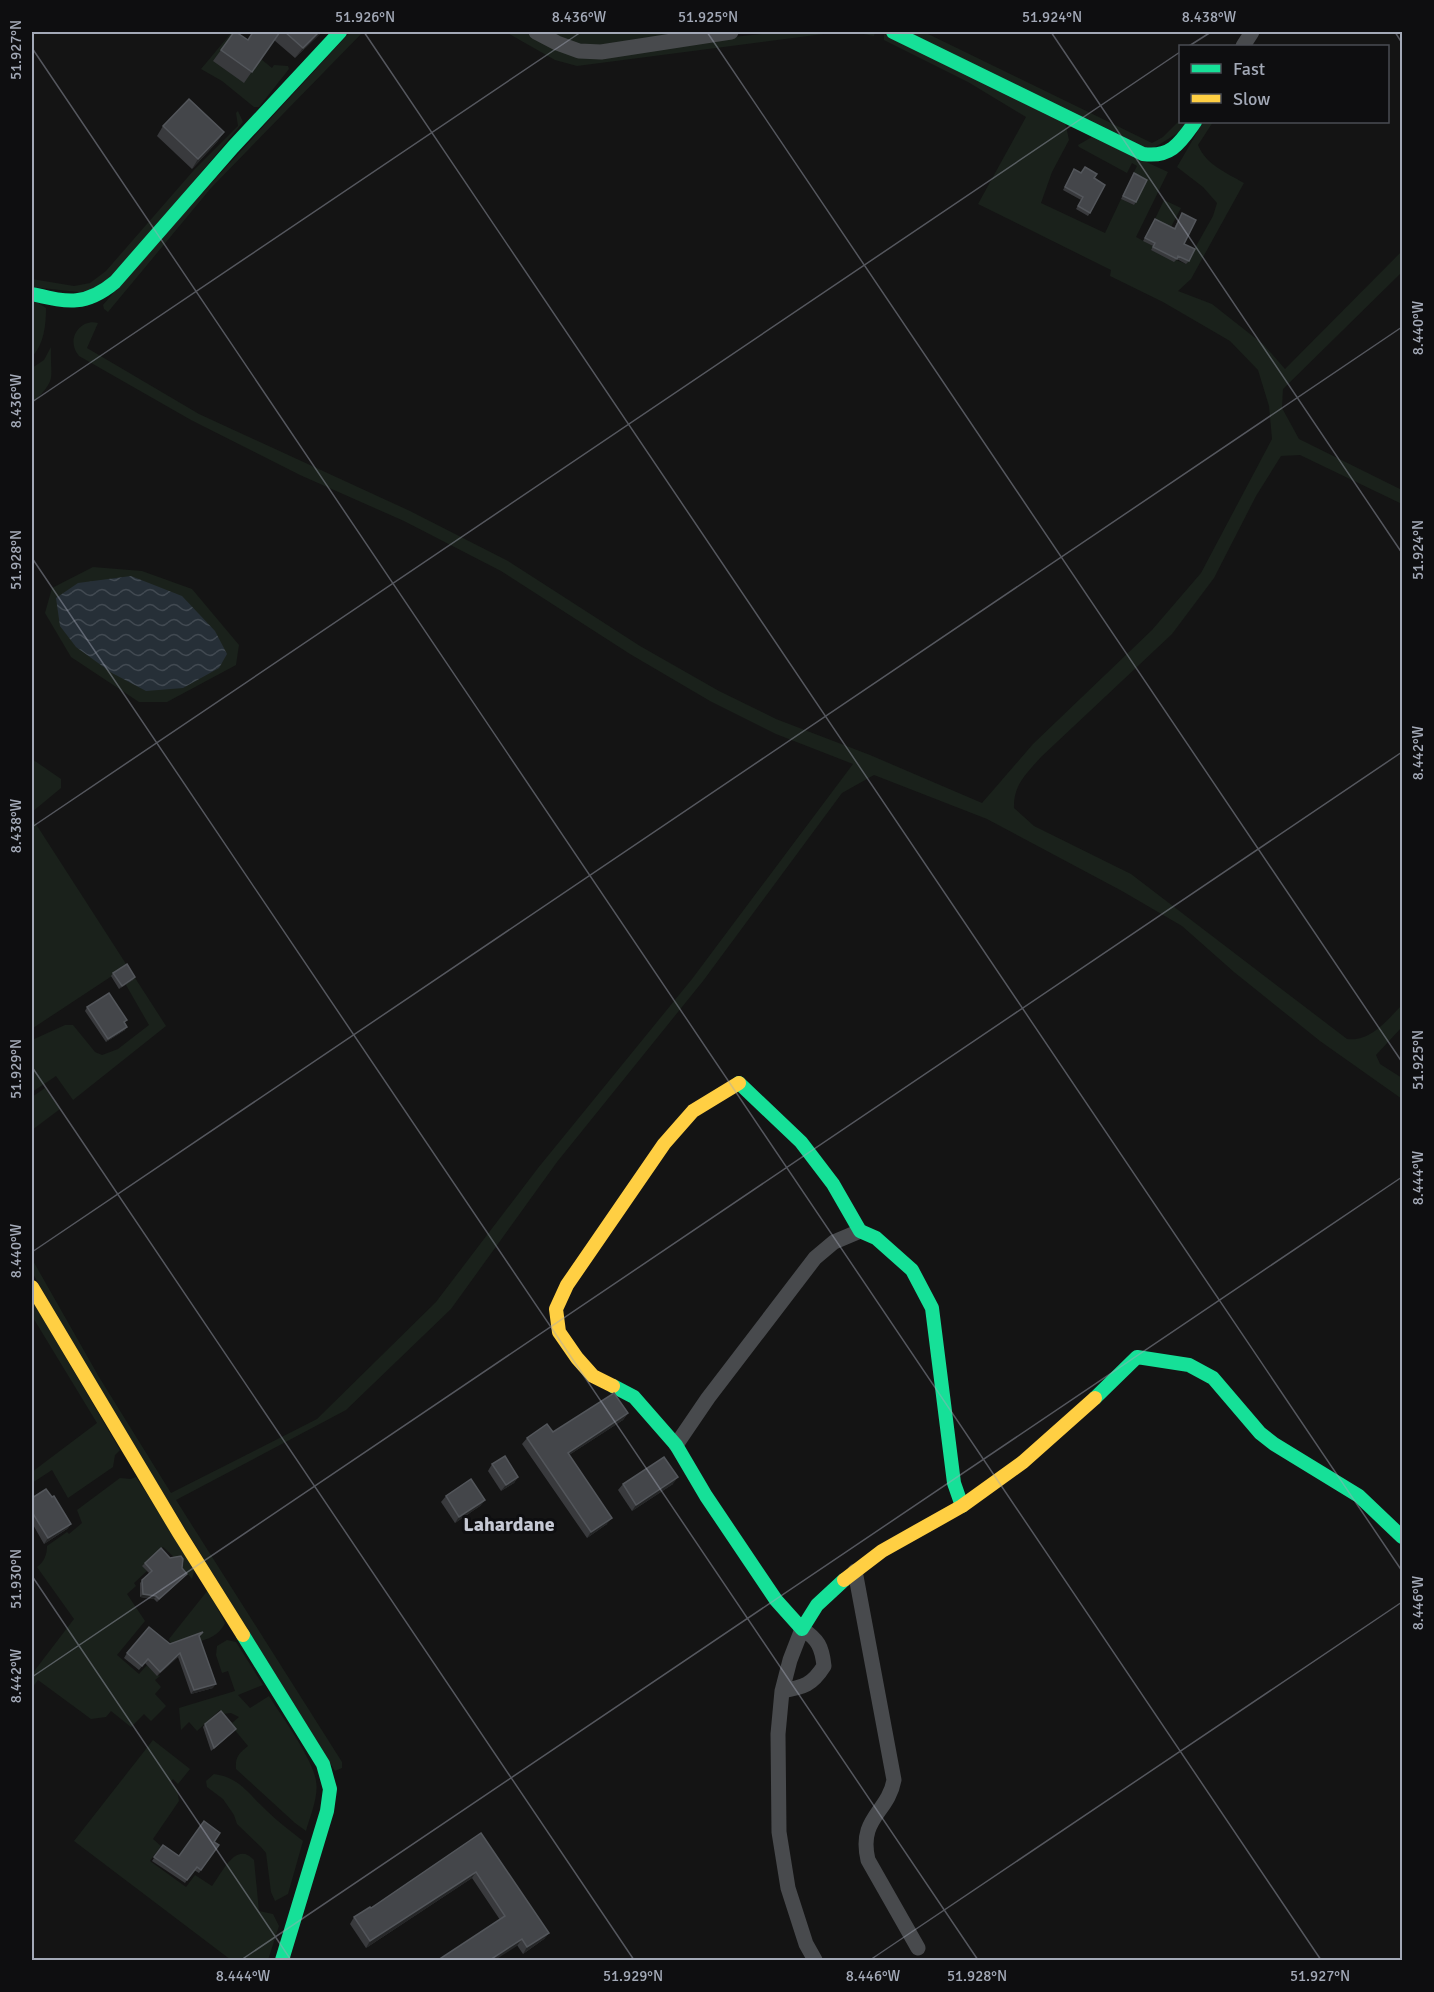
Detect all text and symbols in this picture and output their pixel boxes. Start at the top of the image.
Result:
text: 51.926°N [335,8,395,26]
text: 8.436°W [552,8,607,26]
text: 51.925°N [678,8,738,26]
text: 51.924°N [1022,8,1082,26]
text: 8.438°W [1182,8,1237,26]
text: 51.927°N [7,20,25,80]
legend [1179,45,1389,123]
text: Fast [1233,58,1265,80]
text: Slow [1233,88,1270,110]
text: 8.440°W [1409,300,1427,355]
text: 8.436°W [7,373,25,428]
text: 51.924°N [1409,520,1427,580]
text: 51.928°N [7,530,25,590]
text: 8.442°W [1409,725,1427,780]
text: 8.438°W [7,798,25,853]
text: 51.925°N [1409,1030,1427,1090]
text: 51.929°N [7,1039,25,1099]
text: 8.444°W [1409,1150,1427,1205]
text: 8.440°W [7,1223,25,1278]
district label: Lahardane [463,1512,555,1537]
text: 51.930°N [7,1549,25,1609]
text: 8.446°W [1409,1575,1427,1630]
text: 8.442°W [7,1648,25,1703]
text: 8.444°W [216,1967,271,1985]
text: 51.929°N [603,1967,663,1985]
text: 8.446°W [846,1967,901,1985]
text: 51.928°N [947,1967,1007,1985]
text: 51.927°N [1290,1967,1350,1985]

